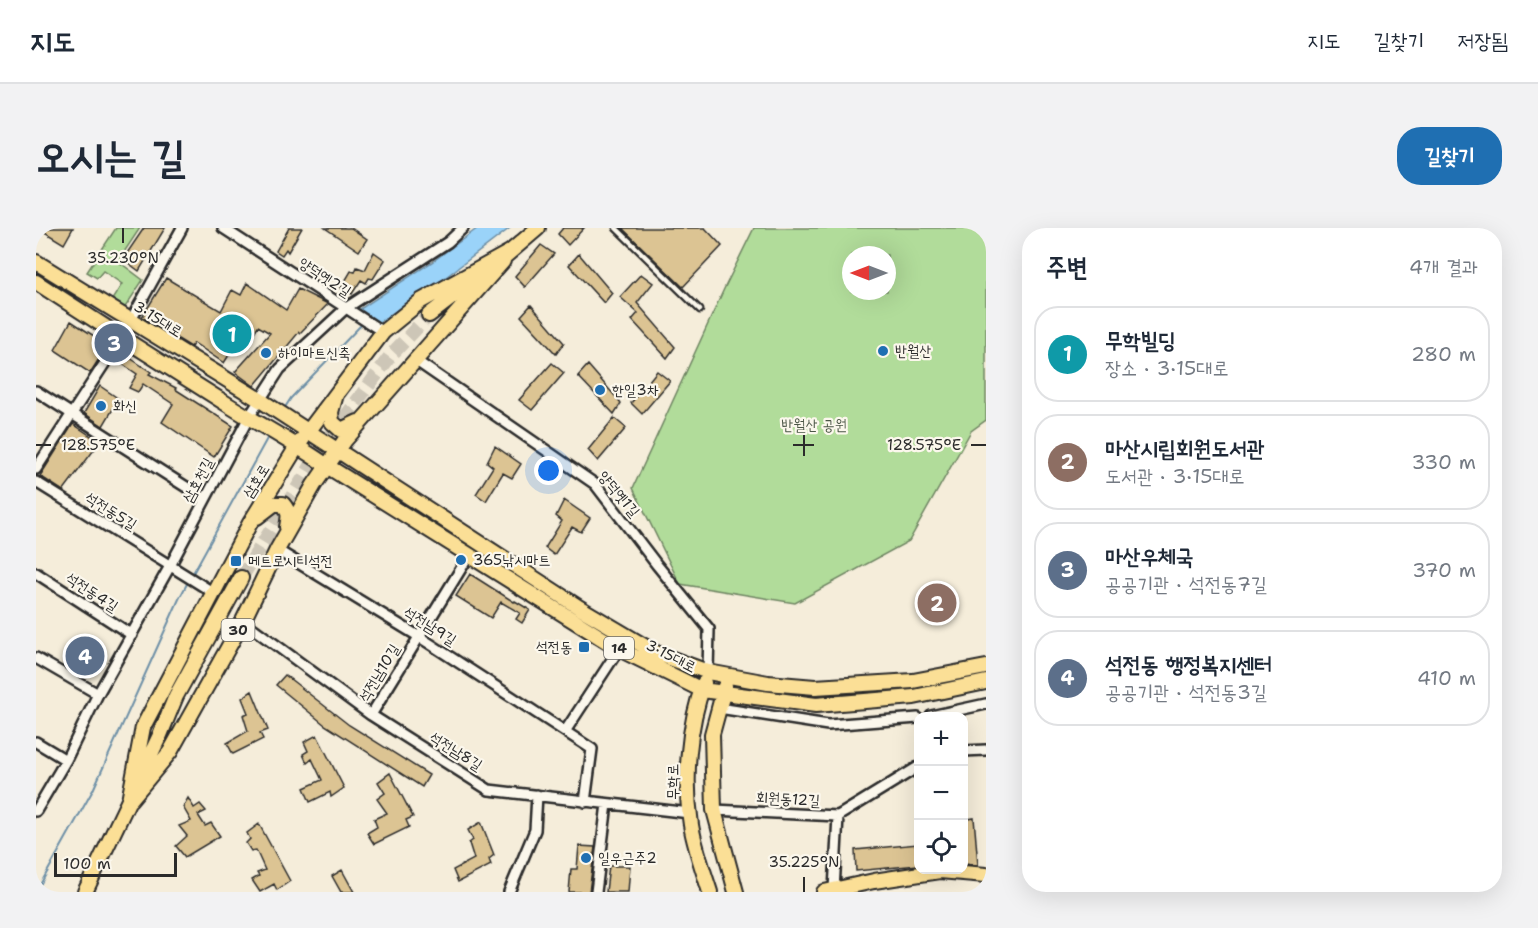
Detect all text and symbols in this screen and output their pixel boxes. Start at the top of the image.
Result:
text: 지도 [30,22,75,60]
text: 지도 [1307,27,1341,55]
text: 길찾기 [1374,27,1424,55]
text: 저장됨 [1457,27,1508,55]
button: 길찾기 [1397,127,1502,185]
text: 오시는 길 [36,128,186,184]
north arrow [842,246,896,300]
text: 35.230°N [87,248,159,268]
text: 주변 [1046,249,1088,284]
street label: 양덕옛2길 [295,253,355,301]
text: 4개 결과 [1409,254,1478,280]
street label: 3·15대로 [130,296,186,342]
pin: 1 [212,312,252,356]
pin: 3 [94,320,134,366]
text: 무학빌딩 [1105,326,1176,355]
place label: 반월산 [895,341,931,361]
text: 1 [1063,341,1072,367]
text: 280 m [1411,341,1476,367]
place label: 하이마트신축 [278,343,350,363]
marker: 반월산 [876,344,890,358]
marker: 하이마트신축 [259,346,273,360]
text: 장소 · 3·15대로 [1105,355,1229,381]
place label: 한일3차 [612,380,659,400]
marker: 한일3차 [593,383,607,397]
place label: 화신 [113,396,137,416]
marker: 화신 [94,399,108,413]
park label: 반월산 공원 [781,415,847,435]
text: 마산시립회원도서관 [1105,434,1264,463]
text: 128.575°E [61,435,135,455]
text: 128.575°E [887,435,961,455]
text: 2 [1061,449,1075,475]
text: 330 m [1412,449,1476,475]
street label: 삼호천길 [178,454,218,506]
your location [534,456,563,485]
street label: 삼호로 [238,460,274,502]
text: 도서관 · 3·15대로 [1105,463,1245,489]
street label: 양덕옛1길 [594,467,644,521]
street label: 석전동5길 [81,487,141,535]
text: 마산우체국 [1105,542,1194,571]
place label: 365낚시마트 [473,550,550,570]
place label: 메트로시티석전 [248,551,333,571]
marker: 365낚시마트 [454,553,468,567]
marker: 메트로시티석전 [229,554,243,568]
text: 3 [1061,557,1075,583]
text: 370 m [1412,557,1476,583]
street label: 석전동4길 [62,568,122,616]
text: 공공기관 · 석전동7길 [1105,571,1267,597]
pin: 2 [918,580,956,626]
street label: 석전남9길 [400,602,460,650]
road number: 30 [222,619,254,641]
pin: 4 [65,634,104,678]
street label: 3·15대로 [642,635,700,677]
place label: 석전동 [536,637,572,657]
road number: 14 [604,637,634,659]
street label: 석전남10길 [354,640,404,706]
marker: 석전동 [577,640,591,654]
text: 석전동 행정복지센터 [1105,650,1272,679]
text: 4 [1061,665,1075,691]
text: 410 m [1417,665,1476,691]
text: 공공기관 · 석전동3길 [1105,679,1267,705]
map controls [914,712,968,874]
button: + [914,712,968,766]
street label: 석전남8길 [426,727,486,775]
street label: 무학로 [663,764,683,800]
button: − [914,766,968,820]
street label: 회원동12길 [755,787,821,811]
button: locate [914,820,968,874]
place label: 일우근주2 [598,848,657,868]
scale bar [54,850,177,878]
marker: 일우근주2 [579,851,593,865]
text: 35.225°N [769,852,839,872]
text: 100 m [63,853,111,874]

